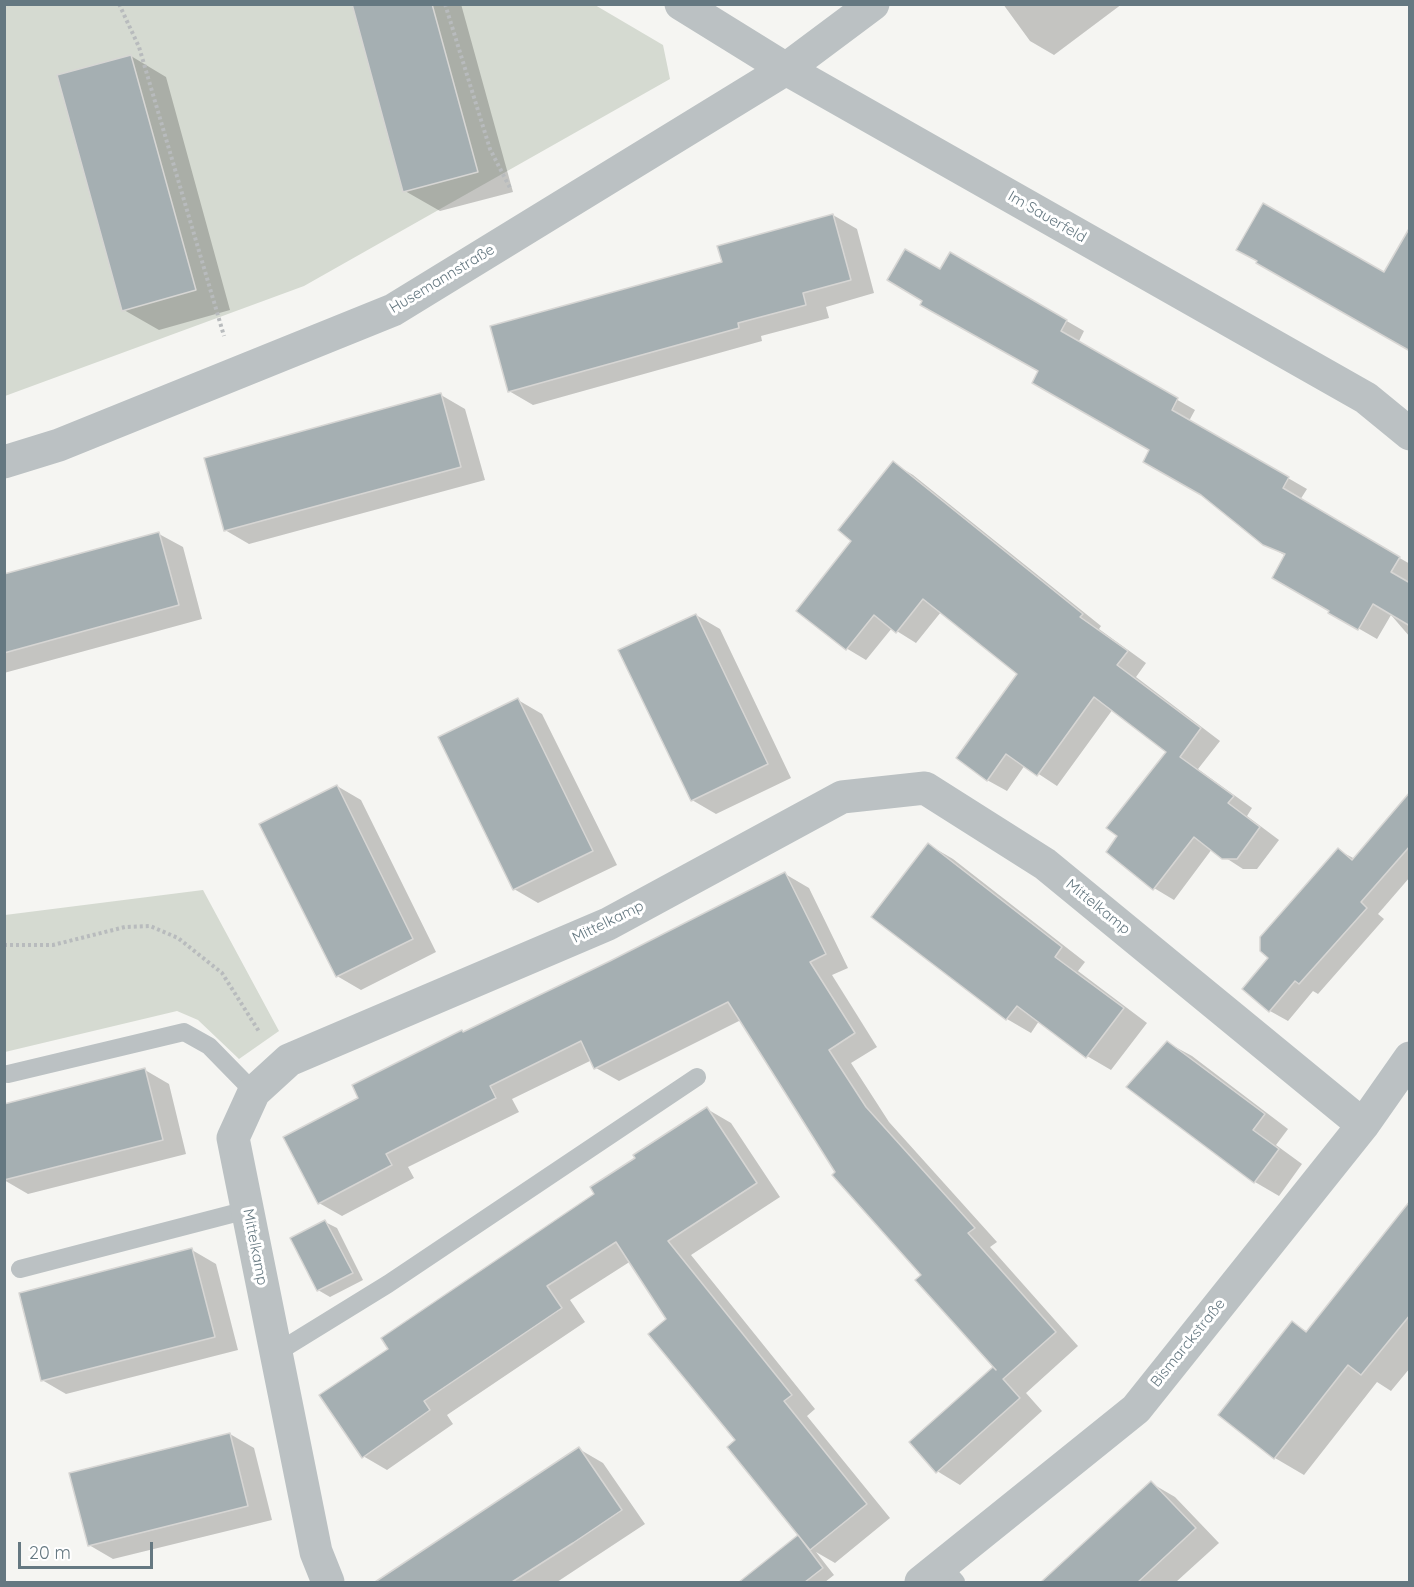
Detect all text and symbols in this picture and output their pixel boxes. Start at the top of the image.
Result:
street label: Im Sauerfeld [1005,187,1089,247]
street label: Husemannstraße [386,241,498,317]
street label: Mittelkamp [1062,876,1134,938]
street label: Mittelkamp [569,897,647,947]
street label: Mittelkamp [239,1207,271,1287]
street label: Bismarckstraße [1147,1295,1229,1391]
scale bar [21,1530,156,1568]
text: 20 m [29,1541,71,1564]

